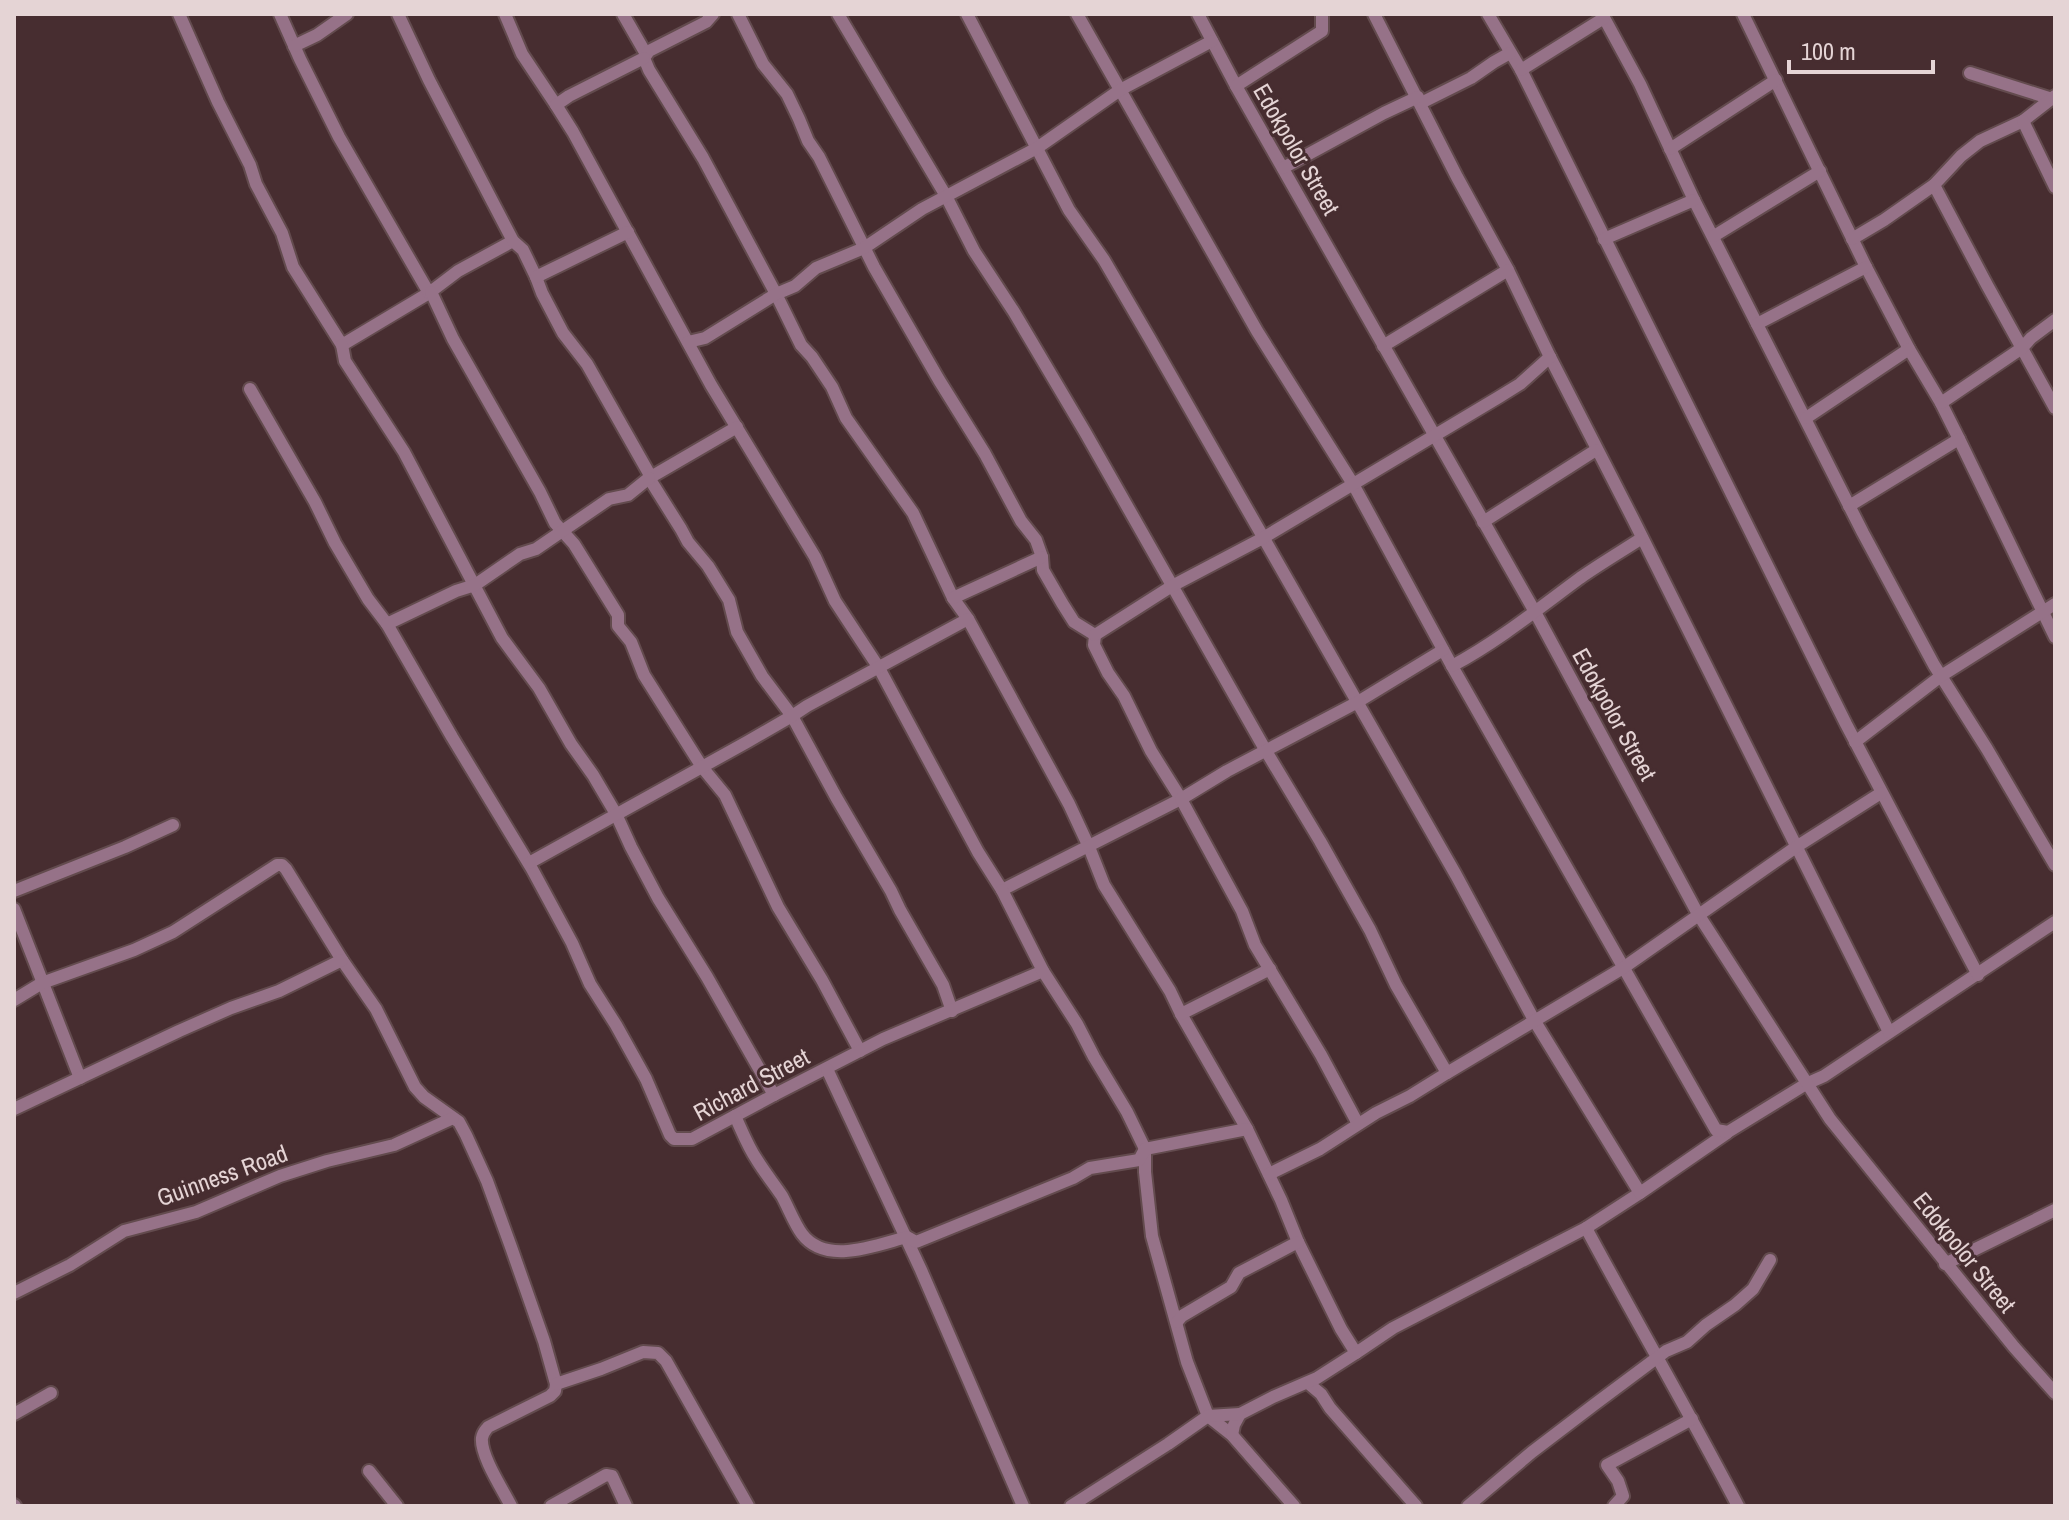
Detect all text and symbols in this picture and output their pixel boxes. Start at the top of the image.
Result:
scale bar [1789,24,1933,74]
text: 100 m [1801,35,1856,67]
street label: Edokpolor Street [1246,78,1348,221]
street label: Edokpolor Street [1565,642,1665,786]
street label: Richard Street [687,1040,815,1128]
street label: Guinness Road [152,1137,292,1213]
street label: Edokpolor Street [1906,1185,2024,1319]

